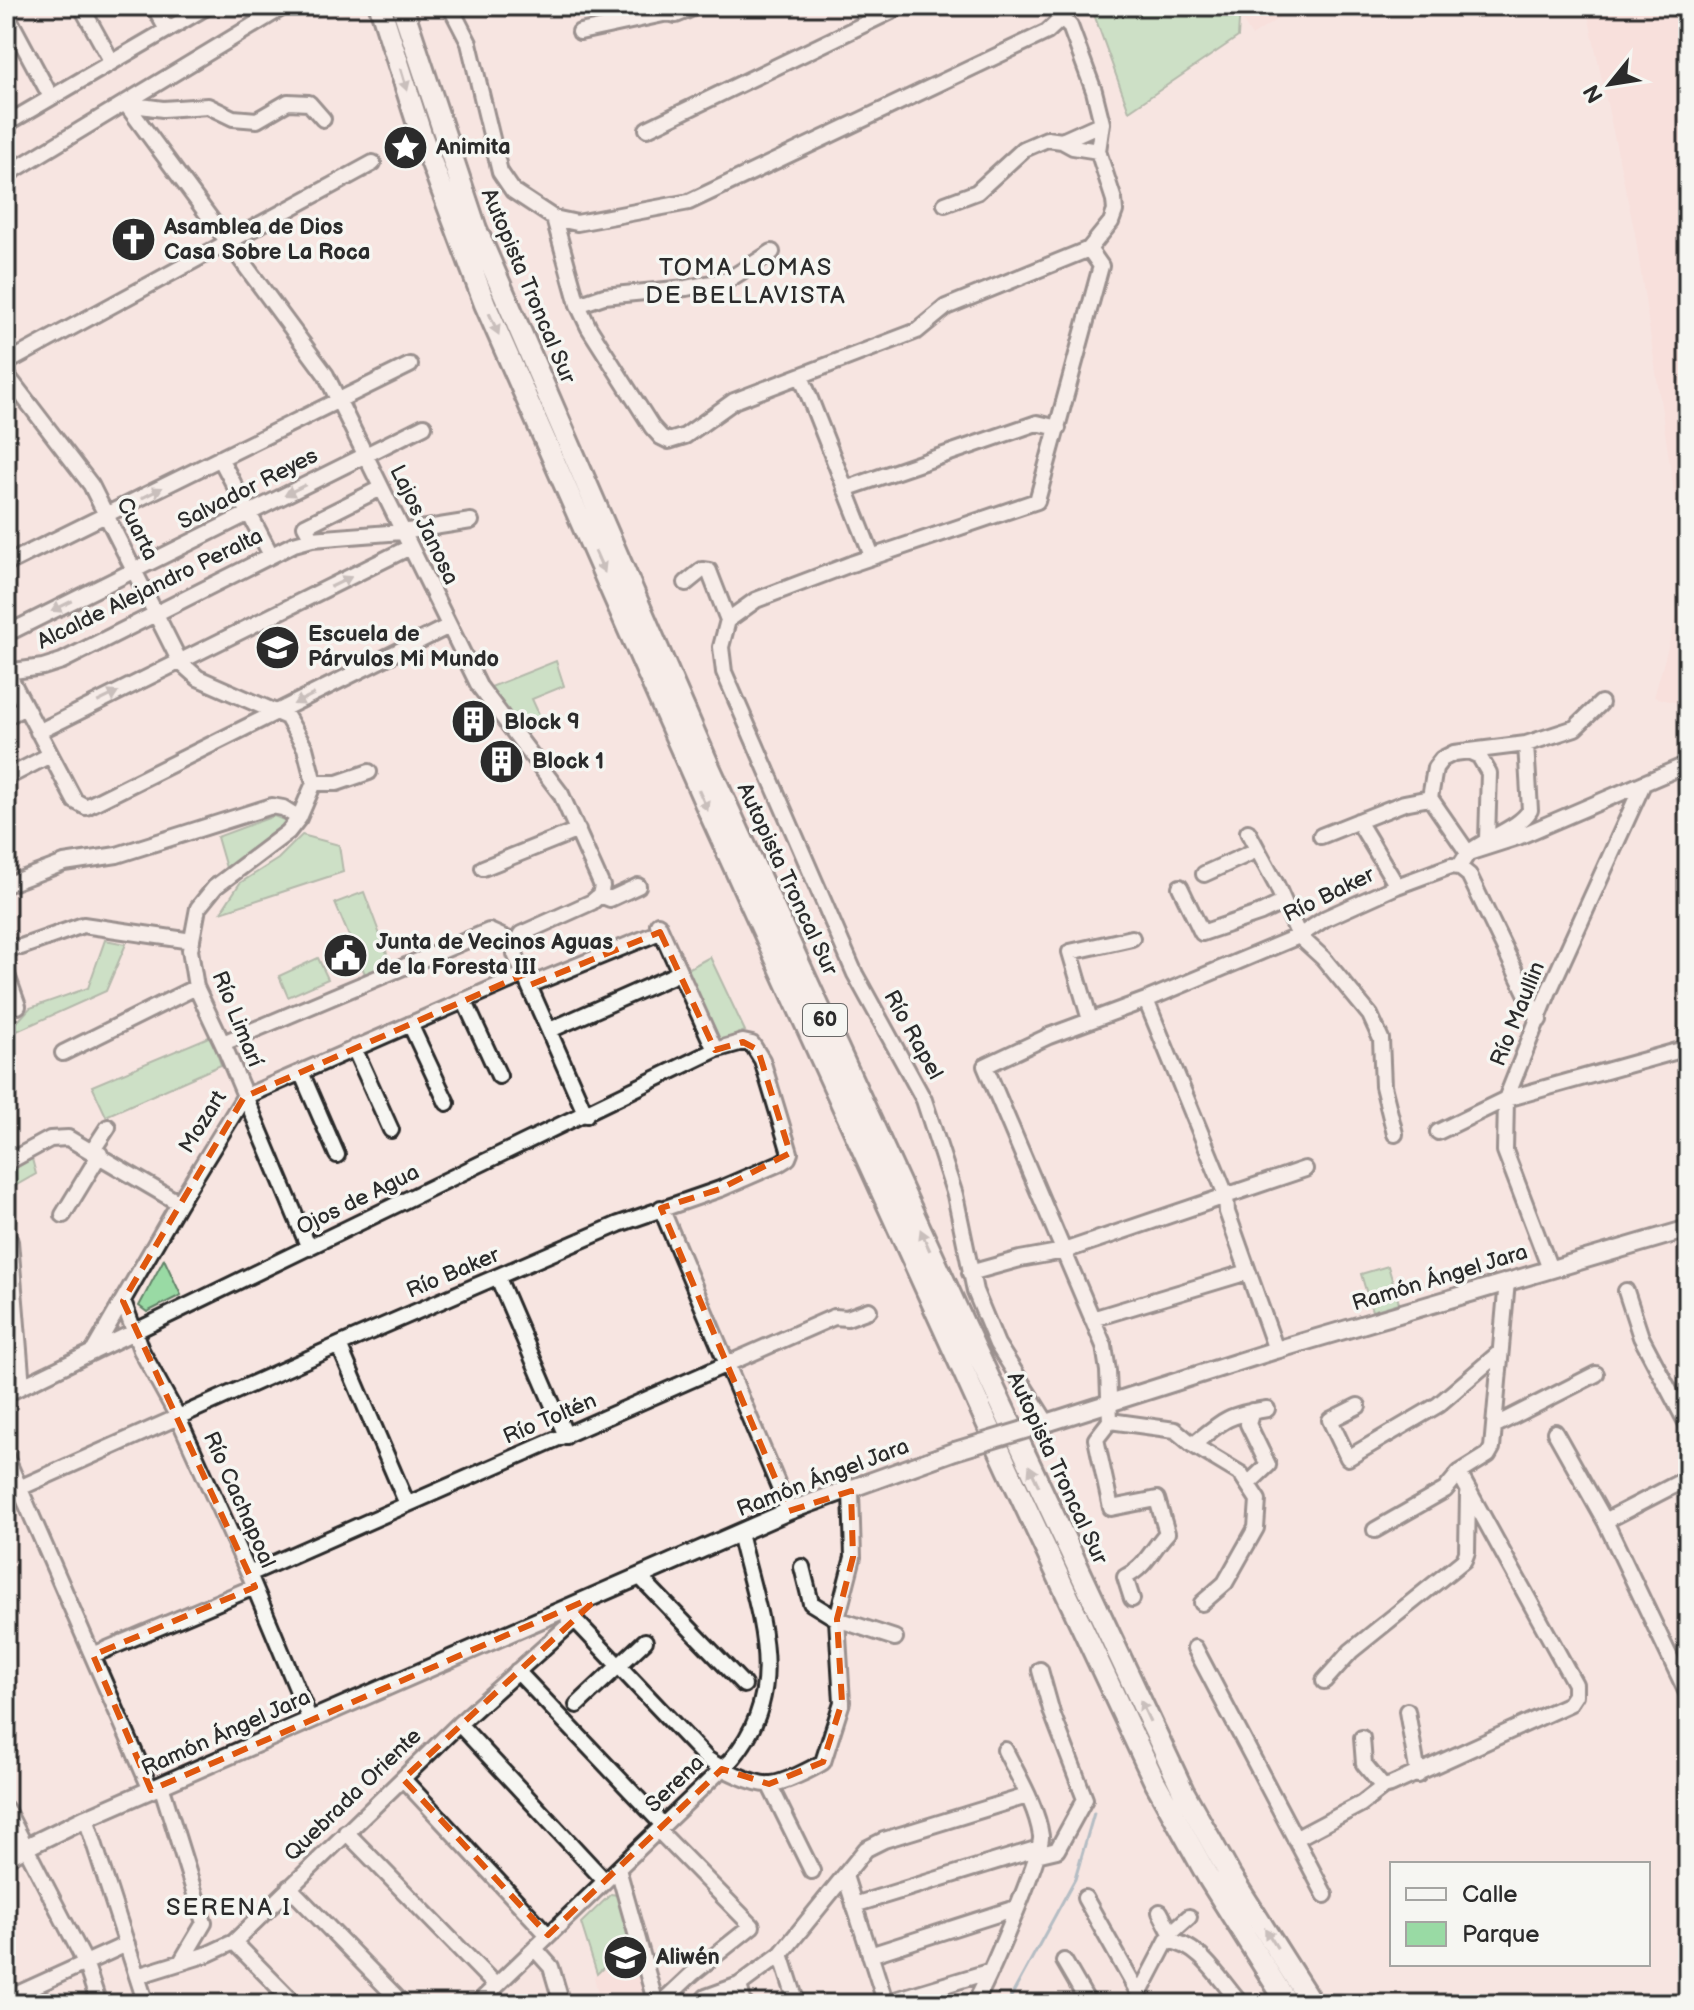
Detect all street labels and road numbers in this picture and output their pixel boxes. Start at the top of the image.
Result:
street label: Autopista Troncal Sur [475,184,582,389]
street label: Salvador Reyes [174,442,323,536]
street label: Lajos Janosa [383,461,465,589]
street label: Cuarta [110,493,164,565]
street label: Alcalde Alejandro Peralta [33,523,267,655]
street label: Autopista Troncal Sur [731,778,844,980]
street label: Río Baker [1279,861,1380,929]
street label: Río Maullin [1485,958,1551,1070]
street label: Río Limarí [206,967,269,1072]
street label: Río Rapel [877,986,949,1084]
road number: 60 [803,1004,847,1036]
street label: Mozart [173,1085,233,1158]
street label: Ojos de Agua [292,1159,424,1241]
street label: Ramón Ángel Jara [1349,1238,1531,1318]
street label: Río Baker [403,1241,504,1305]
street label: Autopista Troncal Sur [1001,1367,1114,1569]
street label: Río Toltén [499,1387,601,1451]
street label: Río Cachapoal [197,1428,281,1572]
street label: Ramón Ángel Jara [733,1432,913,1523]
street label: Ramón Ángel Jara [137,1683,315,1782]
street label: Quebrada Oriente [279,1723,427,1867]
street label: Serena [640,1749,710,1819]

